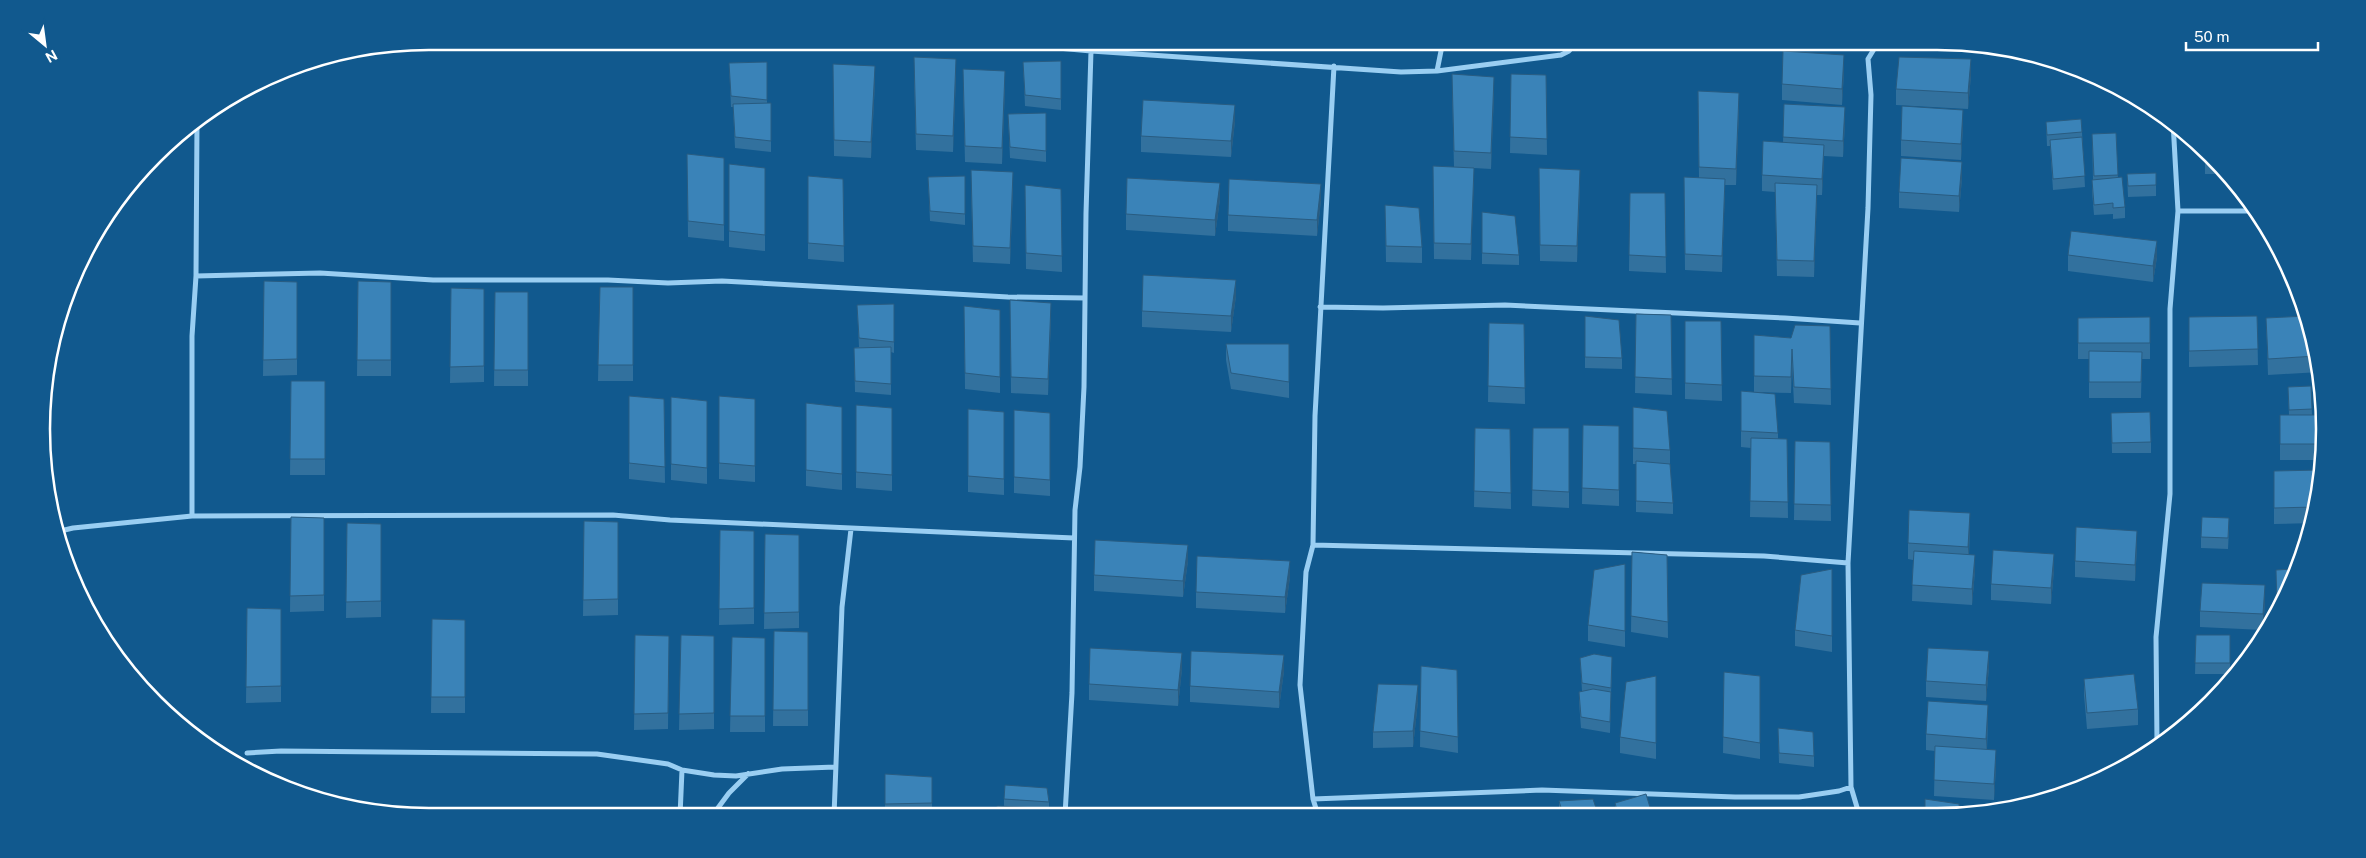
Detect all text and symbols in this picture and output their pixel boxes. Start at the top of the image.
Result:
north arrow [20,20,70,70]
scale bar [2186,20,2318,52]
text: 50 m [2194,28,2229,45]
text: N [43,47,60,66]

